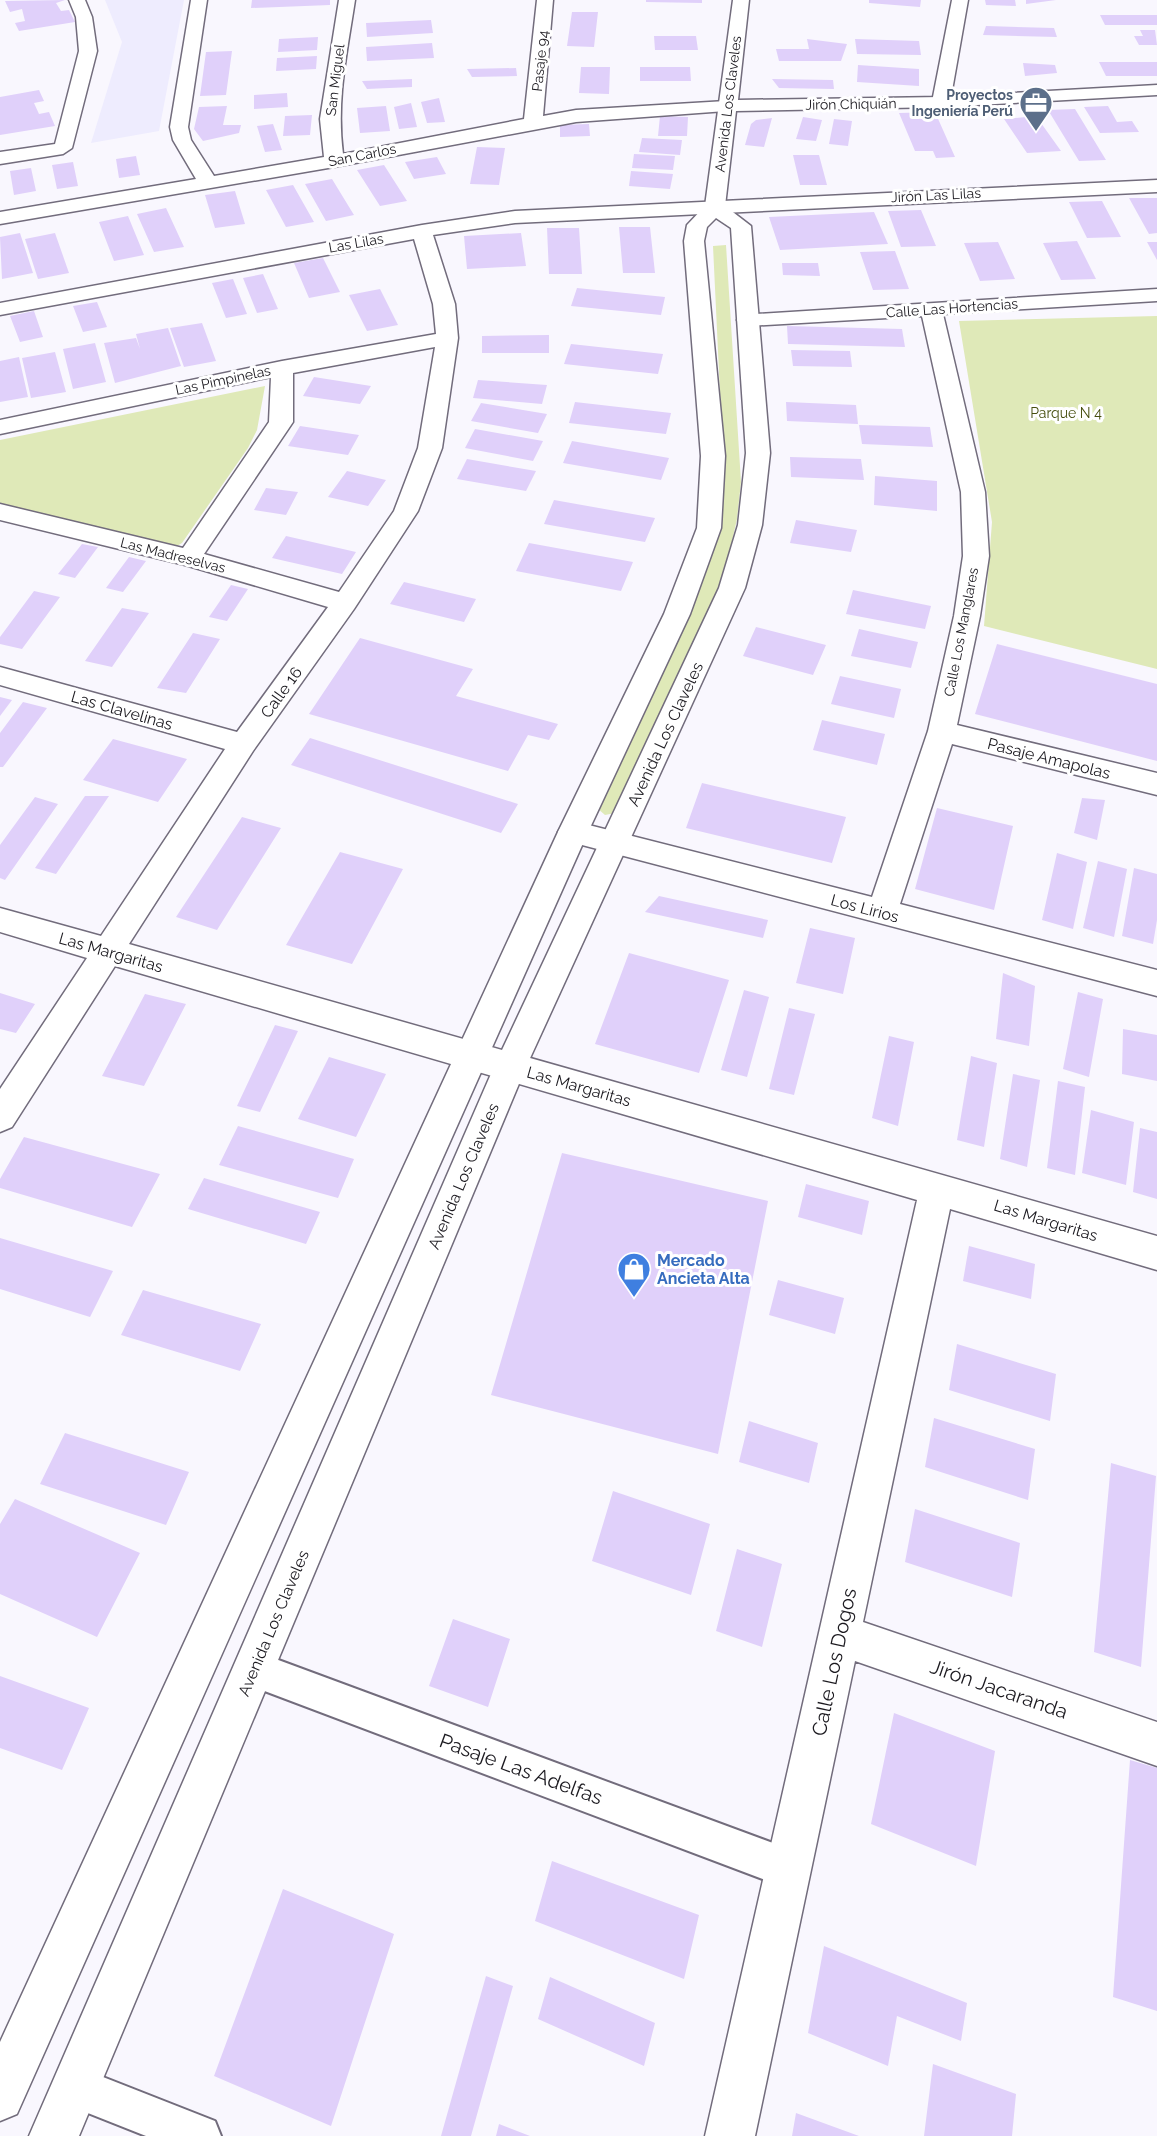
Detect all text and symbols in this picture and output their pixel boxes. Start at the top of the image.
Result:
street label: Pasaje 94 [529,29,551,92]
street label: Avenida Los Claveles [712,35,744,173]
street label: San Miguel [323,43,347,117]
office icon: Proyectos Ingeniería Perú [1018,85,1054,132]
place label: Proyectos Ingeniería Perú [911,87,1013,119]
street label: Jirón Chiquián [805,95,897,113]
street label: San Carlos [327,141,398,169]
street label: Jirón Las Lilas [891,185,982,205]
street label: Las Lilas [327,230,385,256]
street label: Calle Las Hortencias [885,295,1019,321]
street label: Las Pimpinelas [174,362,272,398]
park label: Parque N 4 [1030,405,1102,421]
street label: Las Madreselvas [119,534,227,576]
street label: Calle Los Manglares [941,566,981,698]
street label: Avenida Los Claveles [624,659,707,809]
street label: Calle 16 [257,663,306,721]
street label: Las Clavelinas [69,687,175,734]
street label: Pasaje Amapolas [985,734,1113,783]
street label: Los Lirios [829,890,901,927]
street label: Las Margaritas [57,929,165,976]
street label: Las Margaritas [525,1063,633,1110]
street label: Avenida Los Claveles [424,1100,503,1252]
street label: Las Margaritas [992,1196,1100,1245]
shop icon: Mercado Ancieta Alta [616,1251,652,1298]
place label: Mercado Ancieta Alta [657,1251,750,1288]
street label: Avenida Los Claveles [234,1547,313,1699]
street label: Calle Los Dogos [807,1586,861,1738]
street label: Jirón Jacaranda [927,1654,1071,1724]
street label: Pasaje Las Adelfas [436,1728,606,1810]

